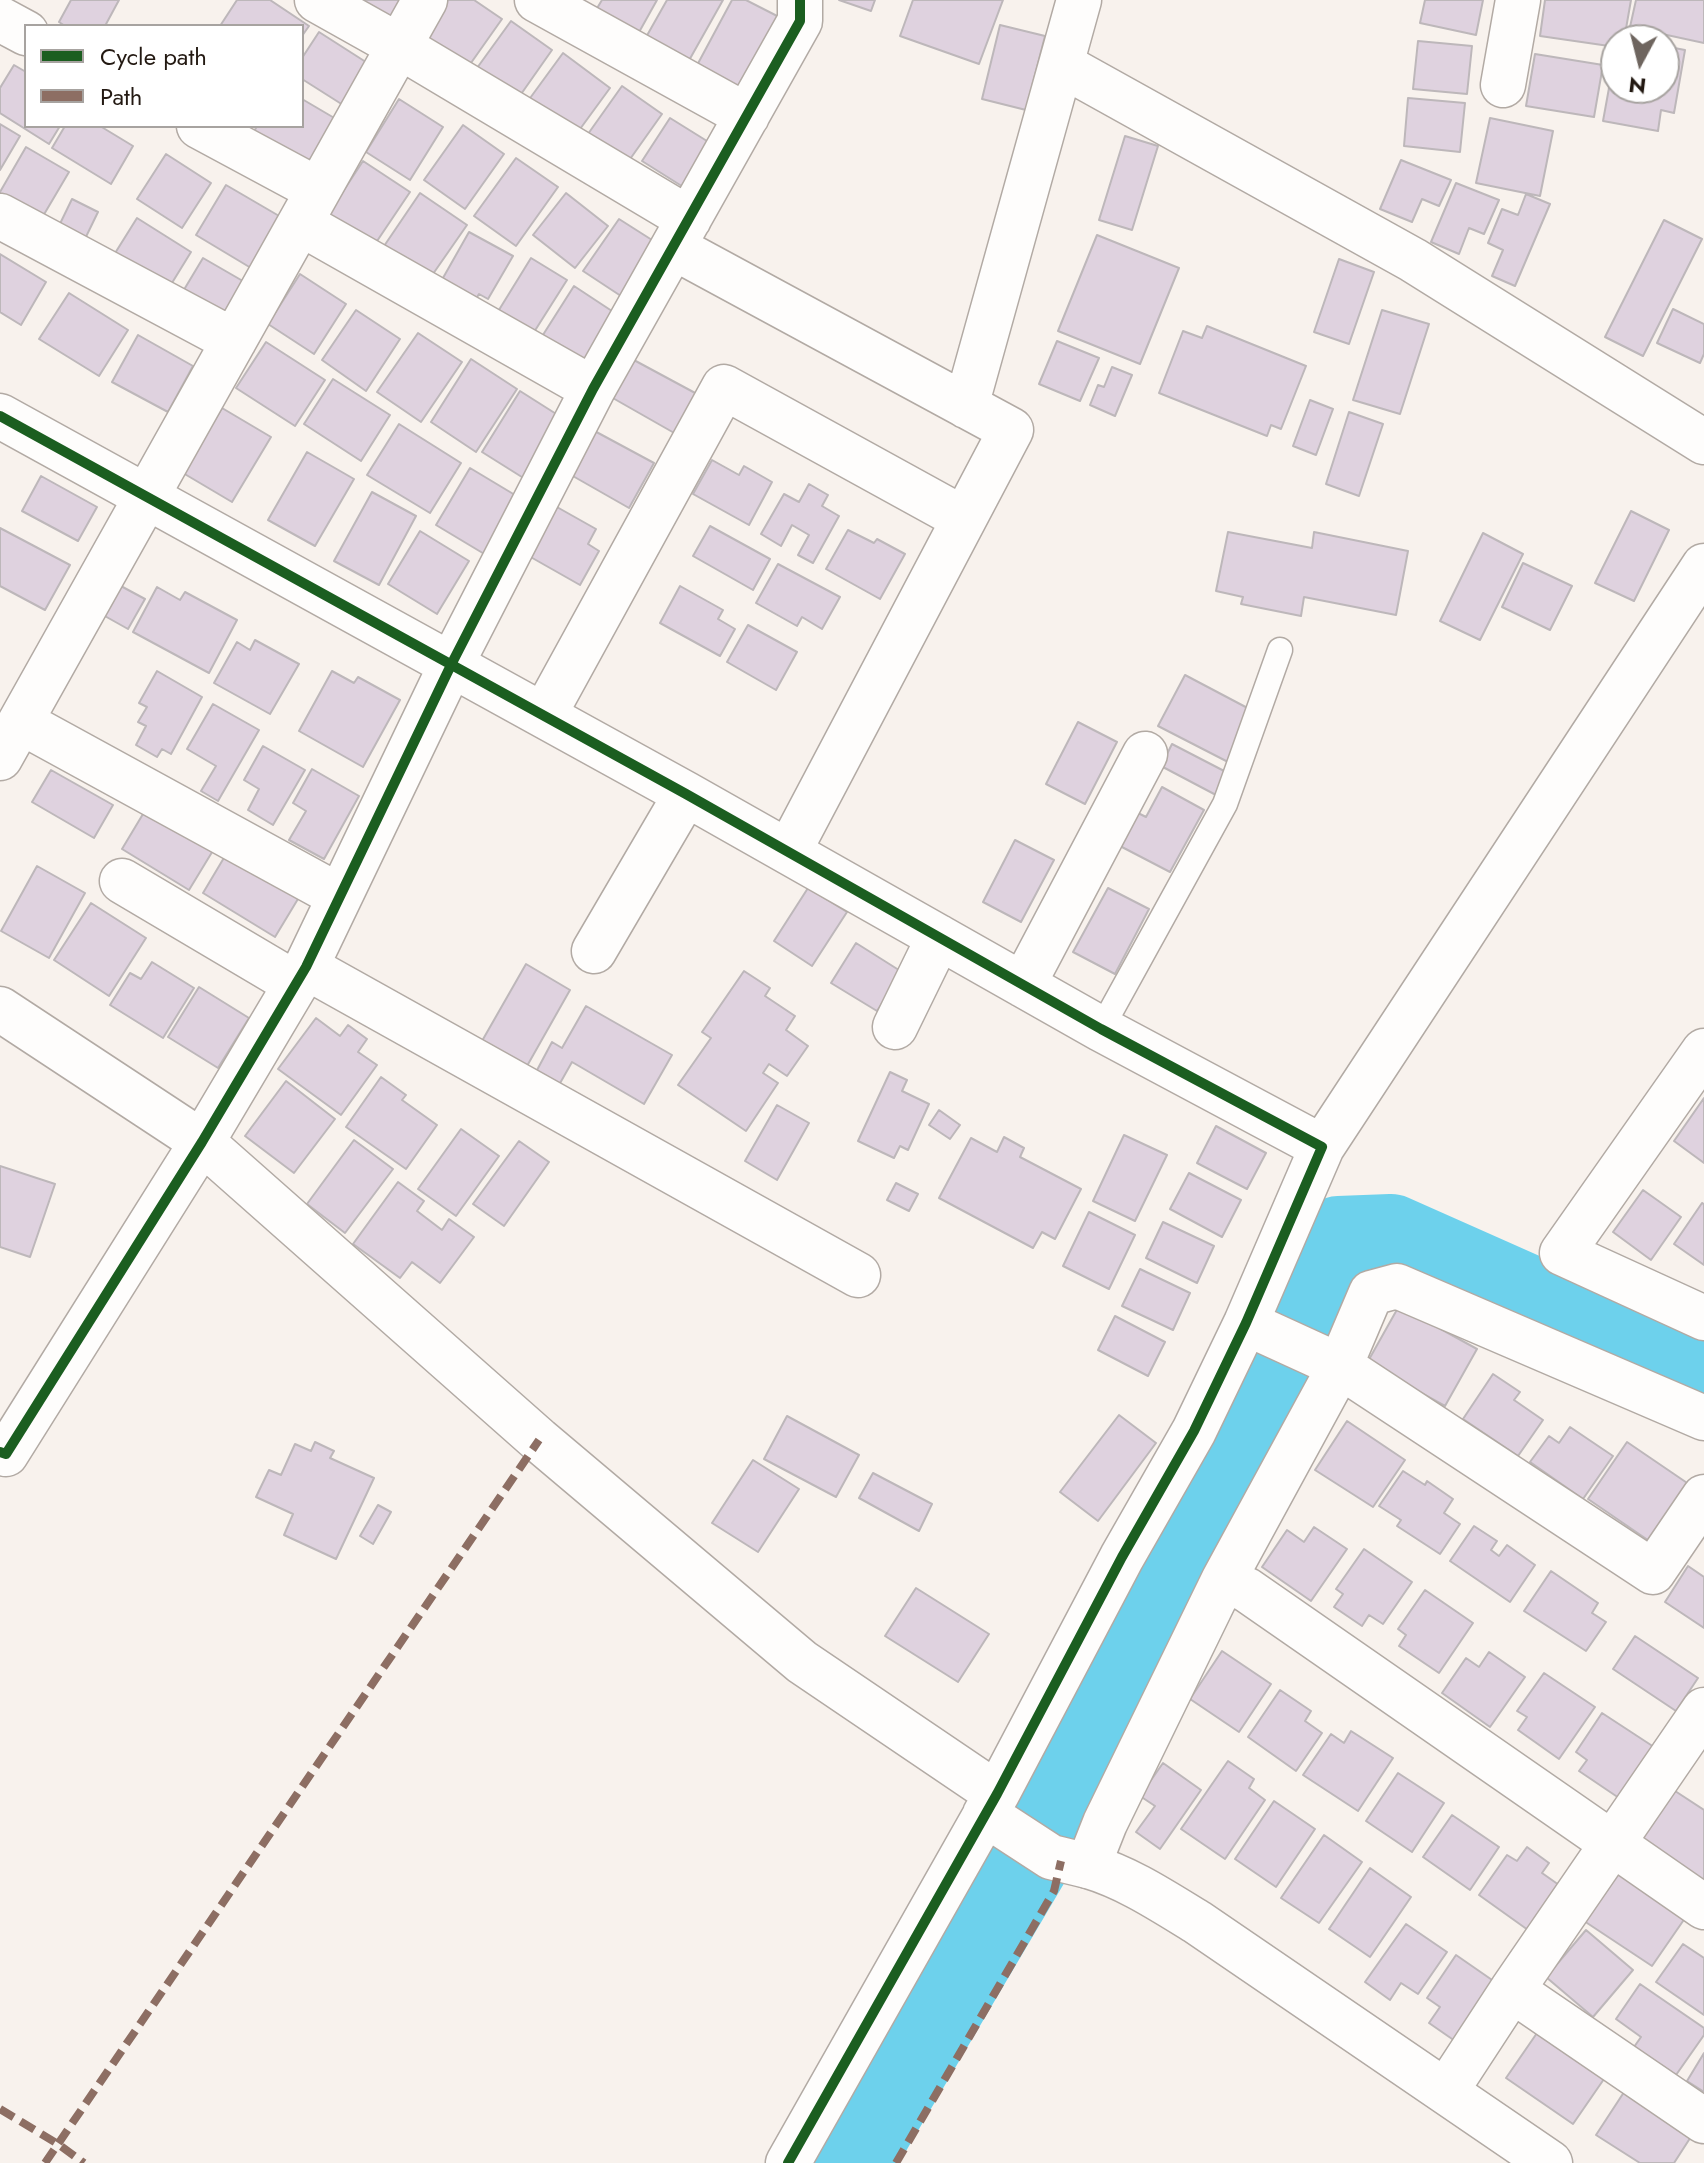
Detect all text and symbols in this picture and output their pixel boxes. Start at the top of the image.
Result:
legend [24,24,304,128]
north arrow [1600,24,1680,104]
text: Cycle path [100,39,207,74]
text: N [1627,69,1648,103]
text: Path [100,79,142,114]

